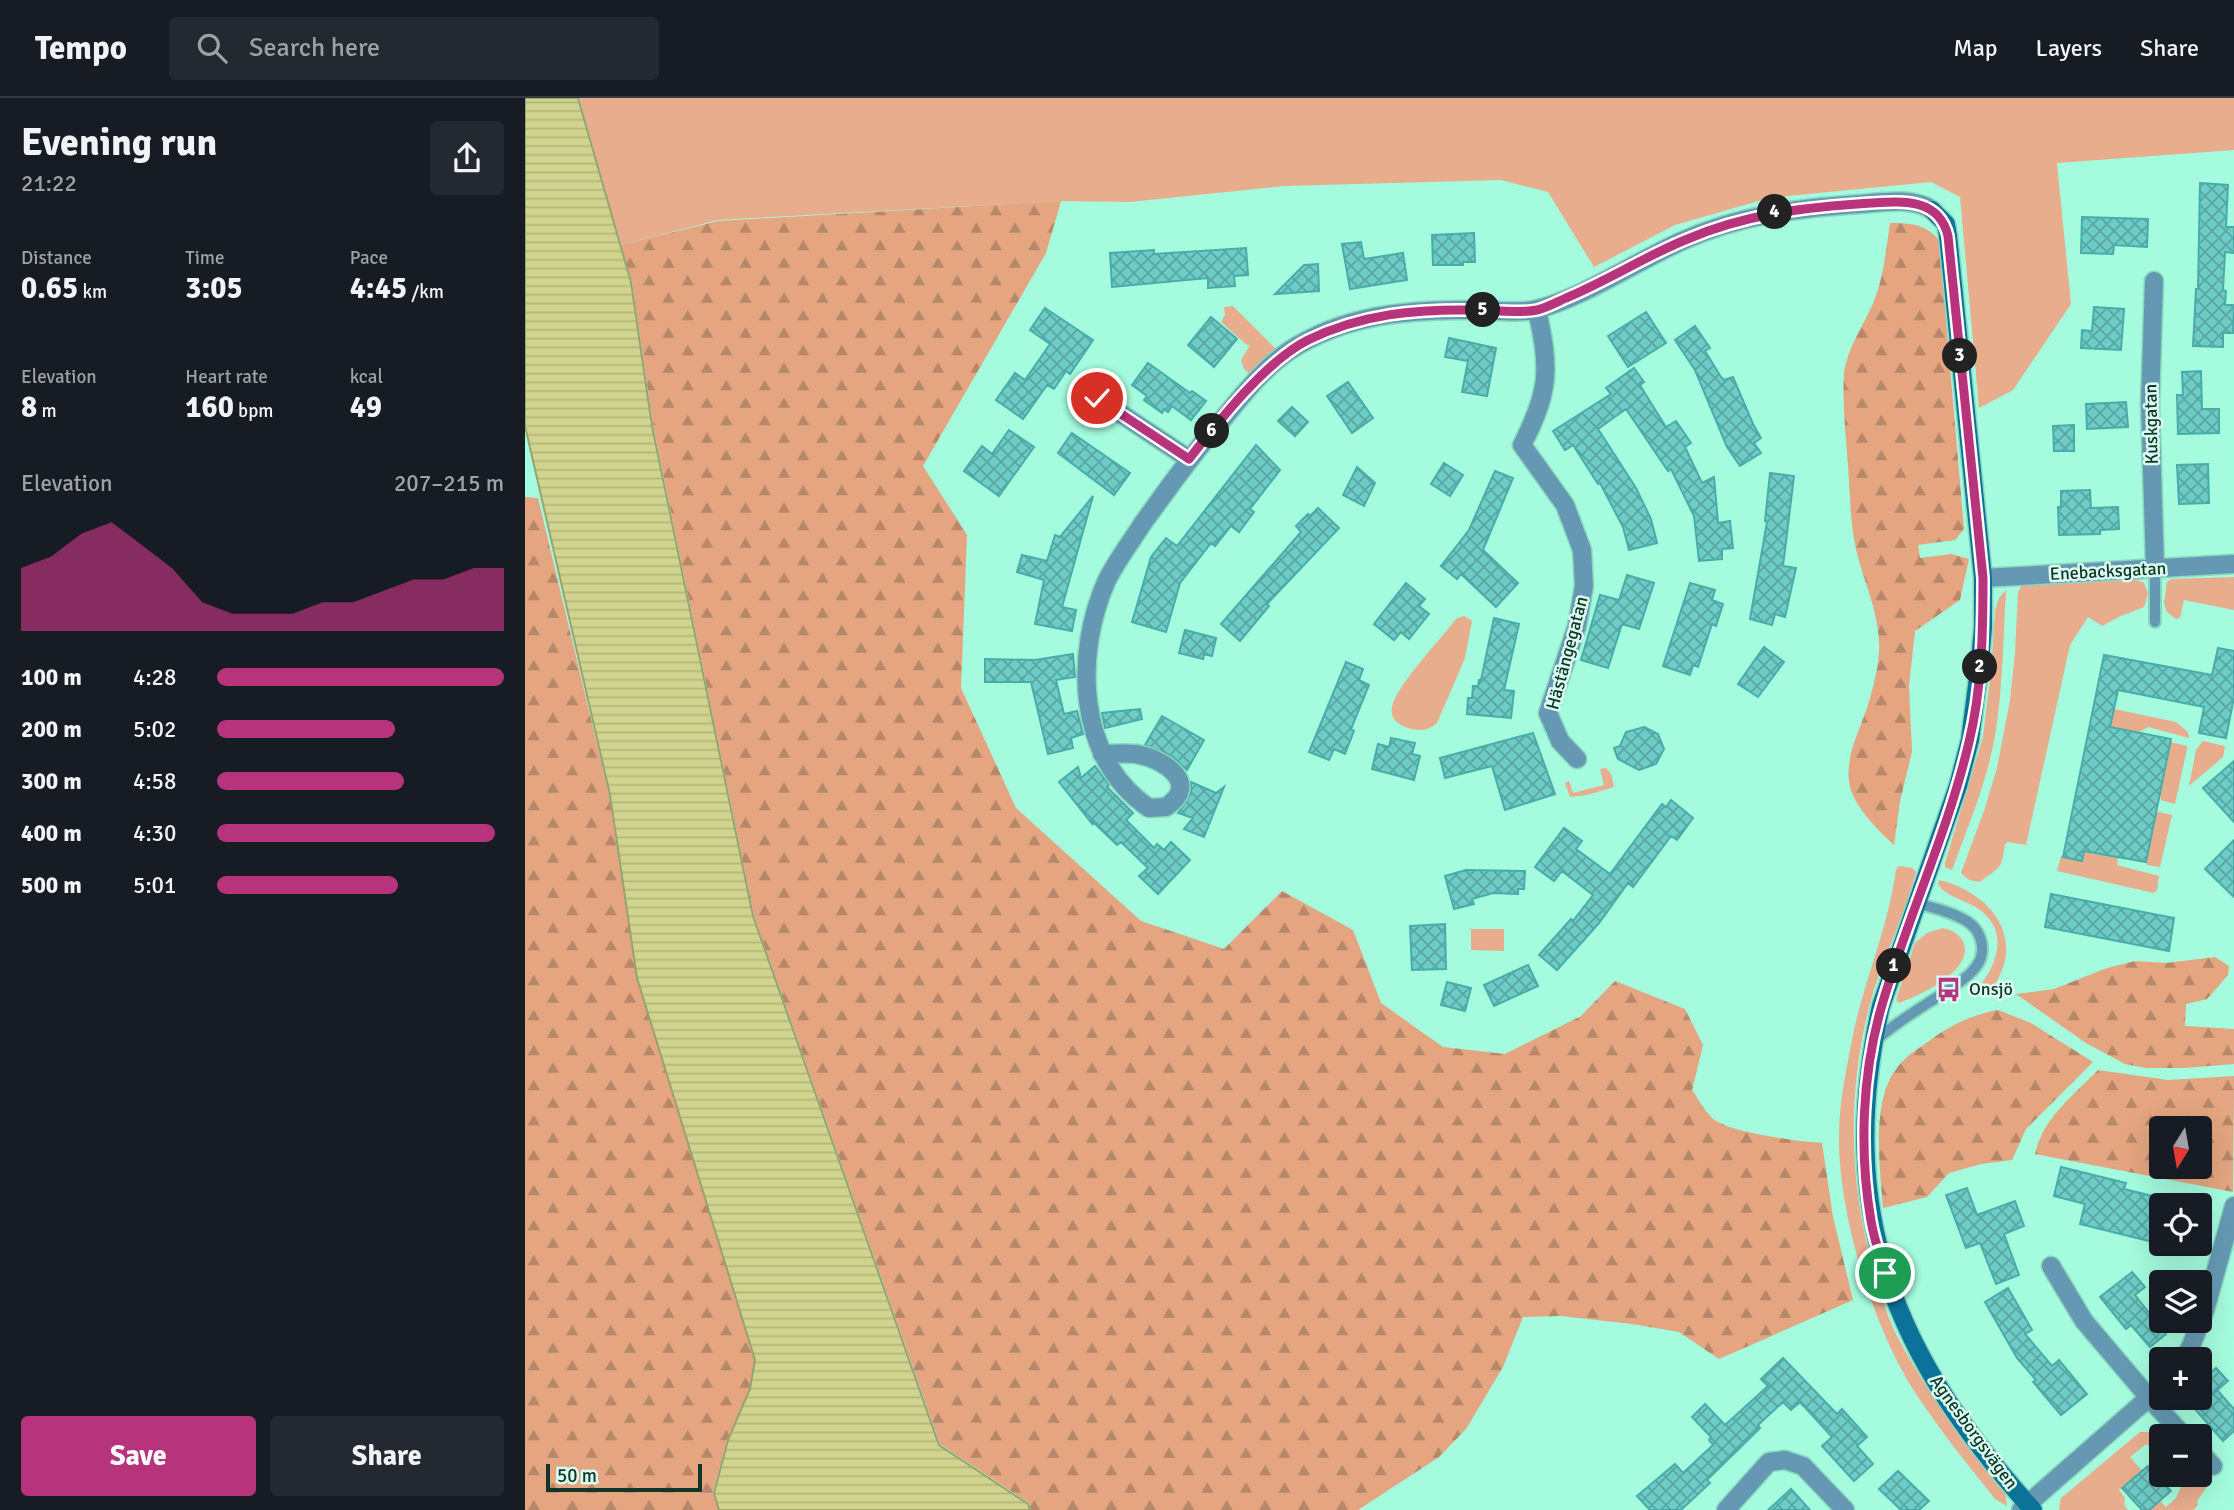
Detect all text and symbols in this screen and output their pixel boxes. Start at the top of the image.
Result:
search box [169,17,659,80]
text: Tempo [35,28,127,69]
icon: search [193,29,231,67]
text: Search here [249,32,380,64]
text: Map [1953,33,1998,63]
text: Layers [2036,33,2102,63]
text: Share [2140,33,2199,63]
text: Evening run [21,119,217,166]
button: share [430,121,504,195]
text: 21:22 [21,169,77,198]
pin: 4 [1757,194,1793,230]
text: 4 [1769,199,1780,223]
text: Distance [21,246,92,270]
text: Time [185,246,224,270]
text: Pace [350,246,388,270]
text: 0.65 [21,270,78,307]
text: 3:05 [185,270,243,307]
text: 4:45 [350,270,407,307]
text: km [78,280,107,304]
text: /km [407,280,444,304]
pin: 5 [1465,292,1501,328]
text: 5 [1477,297,1488,321]
pin: 3 [1943,338,1977,374]
text: 3 [1954,343,1965,367]
text: Elevation [21,365,97,389]
text: Heart rate [185,365,268,389]
text: kcal [350,365,383,389]
pin [1067,368,1127,428]
icon: check [1078,379,1116,417]
street label: Kuskgatan [2139,384,2163,464]
text: 8 [21,389,37,426]
text: 160 [185,389,234,426]
text: 49 [350,389,382,426]
text: m [37,399,57,423]
text: bpm [234,399,273,423]
pin: 6 [1195,414,1229,448]
text: 6 [1206,418,1217,442]
text: Elevation [21,469,113,498]
text: 207–215 m [394,469,504,498]
street label: Enebacksgatan [2049,557,2167,585]
street label: Hästängegatan [1541,594,1593,712]
pin: 2 [1963,650,1997,684]
text: 2 [1974,654,1985,678]
text: 100 m [21,663,82,692]
text: 4:28 [133,663,176,692]
text: 200 m [21,715,82,744]
text: 5:02 [133,715,176,744]
text: 300 m [21,767,82,796]
text: 4:58 [133,767,176,796]
text: 400 m [21,819,82,848]
text: 4:30 [133,819,176,848]
text: 500 m [21,871,82,900]
text: 5:01 [133,871,176,900]
pin: 1 [1877,948,1911,984]
text: 1 [1888,953,1899,977]
bus stop icon: Onsjö [1935,975,1963,1003]
place label: Onsjö [1969,978,2013,1000]
north arrow [2149,1116,2212,1180]
map controls [2149,1116,2212,1487]
button: locate [2149,1193,2212,1256]
pin [1855,1243,1915,1303]
icon: arrive [1866,1254,1904,1292]
button: layers [2149,1270,2212,1333]
button: + [2149,1347,2212,1410]
street label: Agnesborgsvägen [1925,1371,2023,1493]
button: Save [21,1416,256,1496]
button: Share [270,1416,504,1496]
button: − [2149,1424,2212,1487]
scale bar [546,1461,702,1493]
text: 50 m [557,1464,597,1488]

